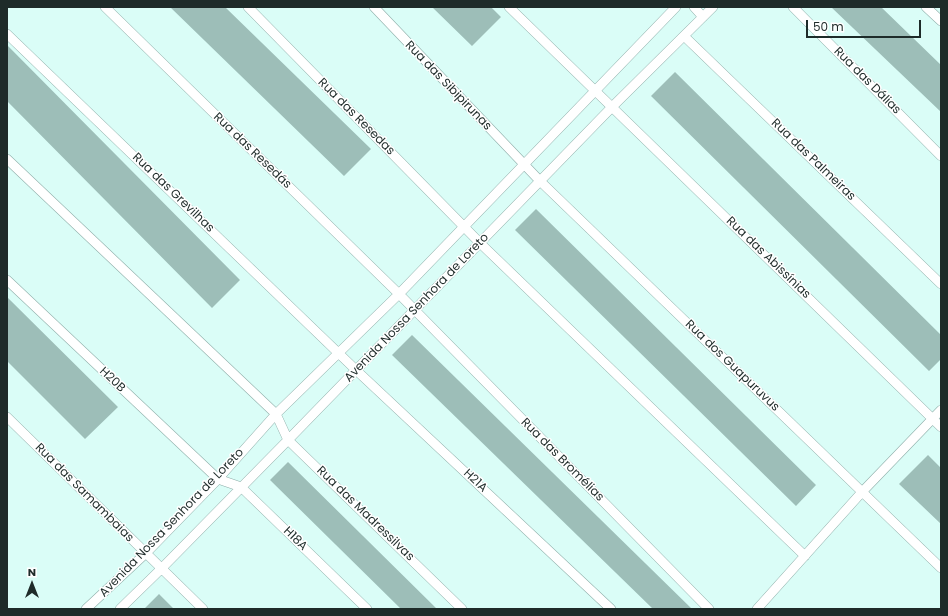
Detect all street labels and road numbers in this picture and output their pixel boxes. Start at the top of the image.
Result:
street label: Rua das Sibipirunas [402,38,494,134]
street label: Rua das Dálias [830,44,904,118]
street label: Rua das Resedas [315,76,397,158]
street label: Rua das Resedás [210,110,294,192]
street label: Rua das Palmeiras [768,116,858,204]
street label: Rua das Grevilhas [129,150,217,236]
street label: Rua das Abissínias [723,214,813,302]
street label: Avenida Nossa Senhora de Loreto [342,231,492,385]
street label: Rua dos Guapuruvus [682,317,782,415]
street label: H20B [96,364,128,396]
street label: Rua das Bromélias [517,415,607,505]
street label: Rua das Samambaias [32,441,136,545]
street label: Avenida Nossa Senhora de Loreto [97,446,247,600]
street label: Rua das Madressilvas [313,464,417,564]
street label: H21A [460,466,490,496]
street label: H18A [280,524,310,554]

